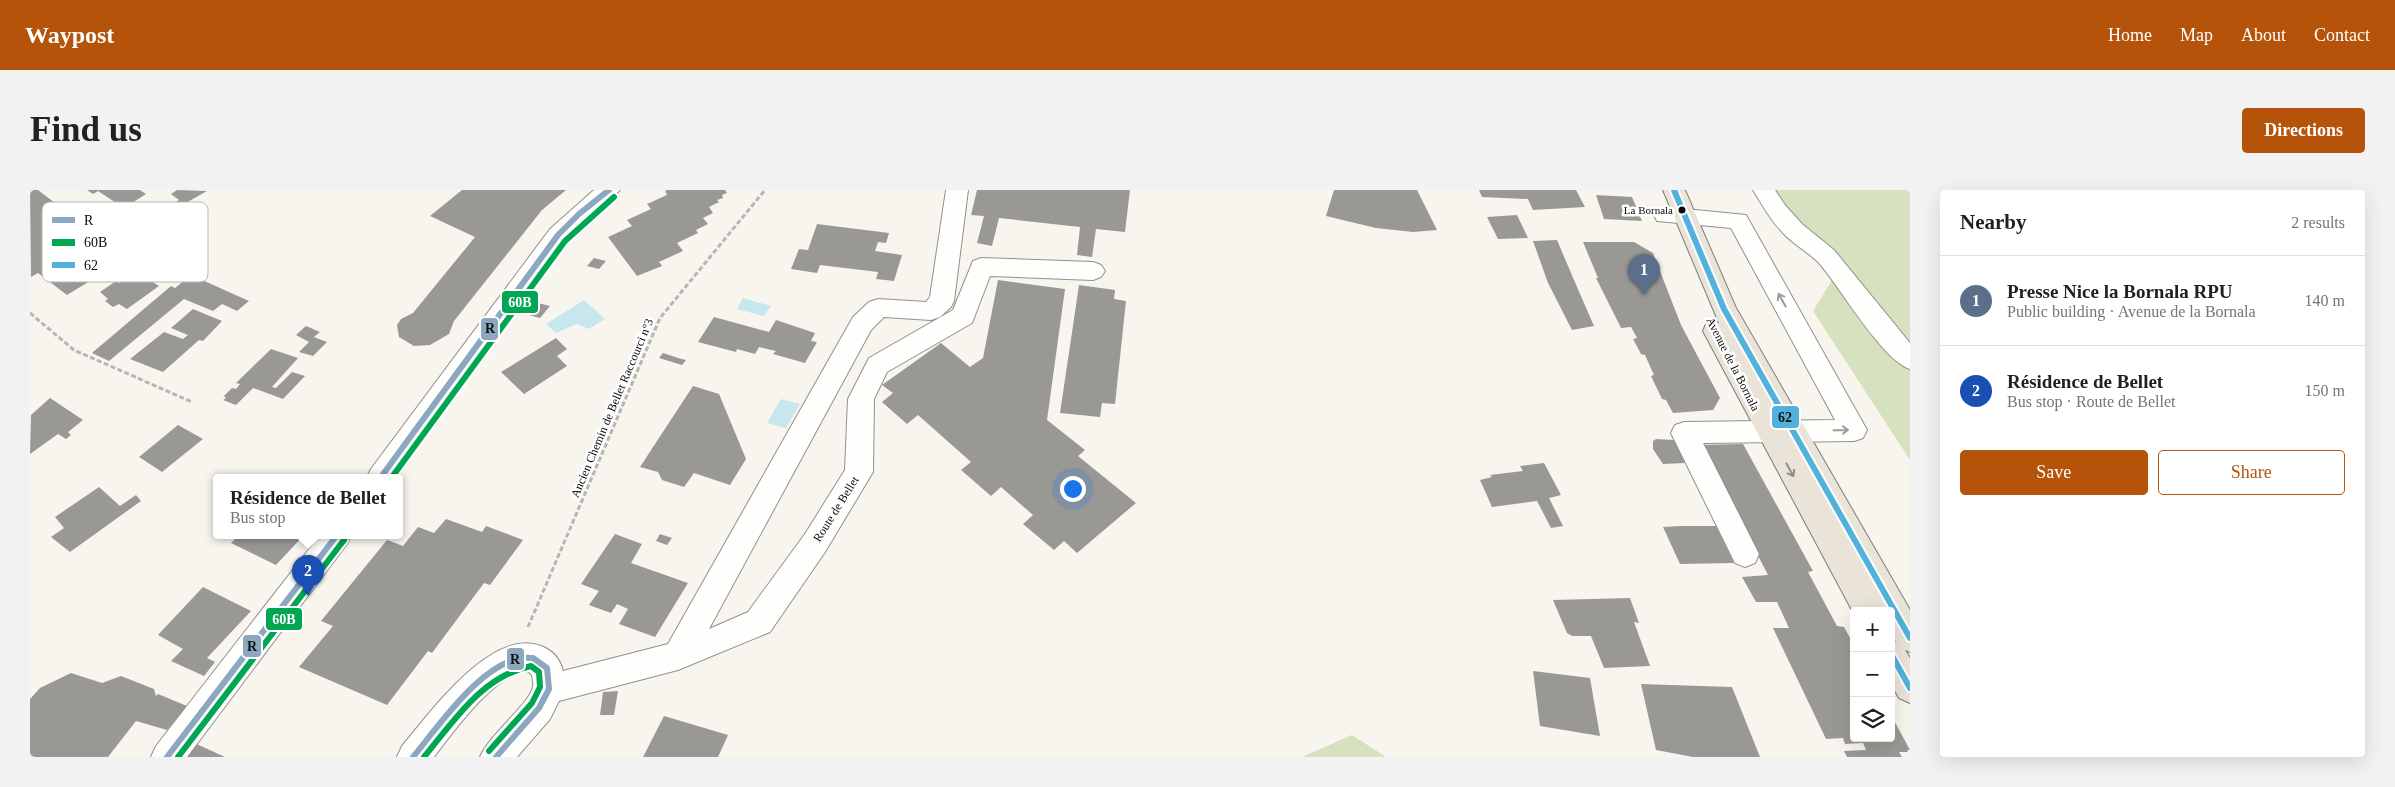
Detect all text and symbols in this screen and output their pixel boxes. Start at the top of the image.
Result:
text: Waypost [25,22,114,48]
text: Home [2108,25,2152,45]
text: Map [2180,25,2213,45]
text: About [2241,25,2286,45]
text: Contact [2314,25,2370,45]
button: Directions [2242,108,2365,153]
text: Find us [30,110,142,149]
legend [42,202,208,282]
place label: La Bornala [1624,204,1673,216]
marker: La Bornala [1677,205,1687,215]
text: Nearby [1960,210,2027,234]
text: R [84,213,94,228]
text: 2 results [2291,214,2345,231]
text: 60B [84,235,107,250]
pin: 1 [1628,254,1660,295]
text: 62 [84,258,98,273]
text: Presse Nice la Bornala RPU [2007,281,2233,302]
line badge: 60B [501,290,539,314]
text: 1 [1972,292,1980,309]
text: 140 m [2305,292,2345,309]
one-way arrow [1776,293,1786,307]
text: 60B [508,295,532,310]
text: Public building · Avenue de la Bornala [2007,303,2256,320]
street label: Avenue de la Bornala [1703,315,1763,414]
street label: Ancien Chemin de Bellet Raccourci n°3 [568,316,656,500]
line badge: R [480,317,499,341]
text: R [485,321,496,336]
text: Résidence de Bellet [2007,371,2163,392]
text: 2 [1972,382,1980,399]
text: 150 m [2305,382,2345,399]
text: Bus stop · Route de Bellet [2007,393,2175,410]
line badge: 62 [1771,405,1800,429]
text: 62 [1778,410,1792,425]
one-way arrow [1832,425,1849,435]
button: Save [1960,450,2148,495]
button: Share [2158,450,2345,495]
one-way arrow [1786,462,1795,477]
street label: Route de Bellet [810,473,862,544]
popup [213,474,403,539]
your location [1060,476,1086,502]
text: Résidence de Bellet [230,487,386,508]
text: Bus stop [230,509,285,526]
pin: 2 [292,555,324,596]
line badge: 60B [265,607,303,631]
map controls [1850,607,1895,742]
button: + [1850,607,1895,652]
text: 60B [272,612,296,627]
line badge: R [242,634,262,658]
text: R [247,639,258,654]
line badge: R [506,647,525,671]
text: R [510,652,521,667]
button: − [1850,652,1895,697]
button: layers [1850,697,1895,742]

